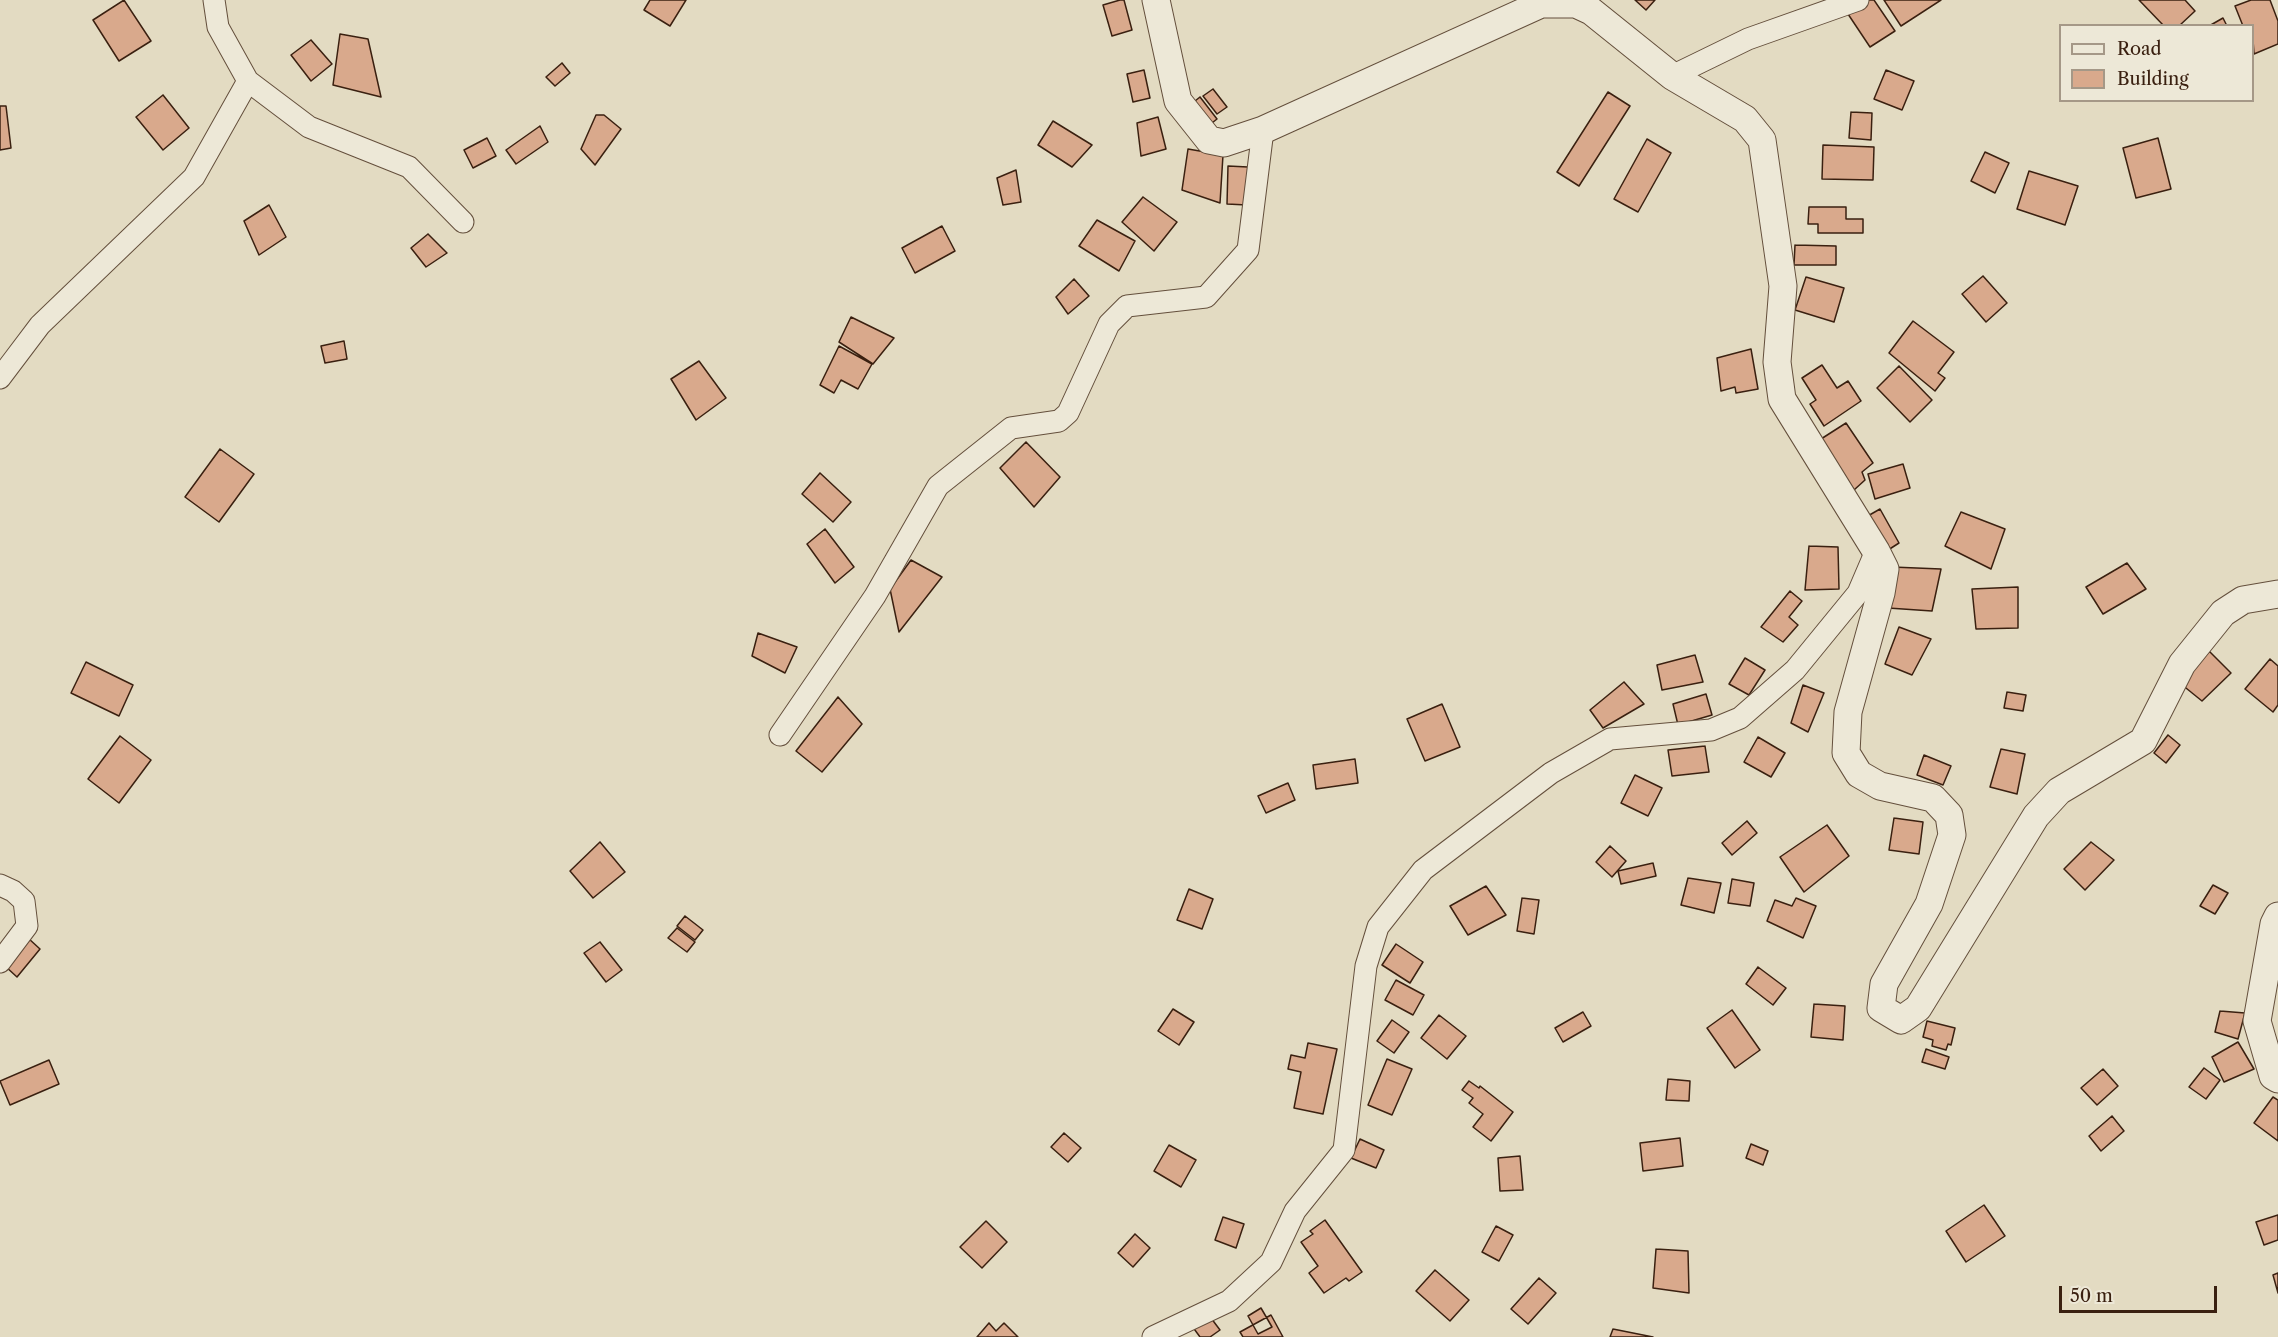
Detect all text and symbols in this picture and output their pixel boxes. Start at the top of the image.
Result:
legend [2059,24,2254,102]
text: Road [2117,38,2162,60]
text: Building [2117,68,2189,90]
scale bar [2062,1274,2220,1312]
text: 50 m [2070,1285,2113,1307]

